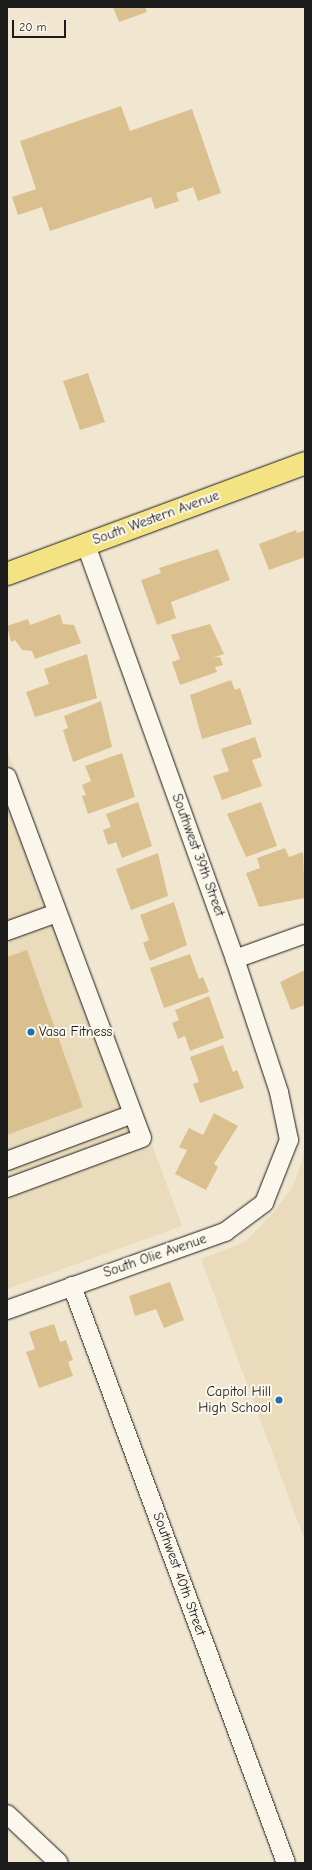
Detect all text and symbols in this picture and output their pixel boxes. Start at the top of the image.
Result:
scale bar [14,12,68,38]
text: 20 m [19,20,47,34]
street label: South Western Avenue [90,487,222,549]
street label: Southwest 39th Street [168,791,228,919]
place label: Vasa Fitness [39,1024,112,1040]
marker: Vasa Fitness [26,1027,36,1037]
street label: South Olie Avenue [101,1230,209,1282]
place label: Capitol Hill High School [198,1384,271,1416]
marker: Capitol Hill High School [274,1395,284,1405]
street label: Southwest 40th Street [149,1510,209,1638]

